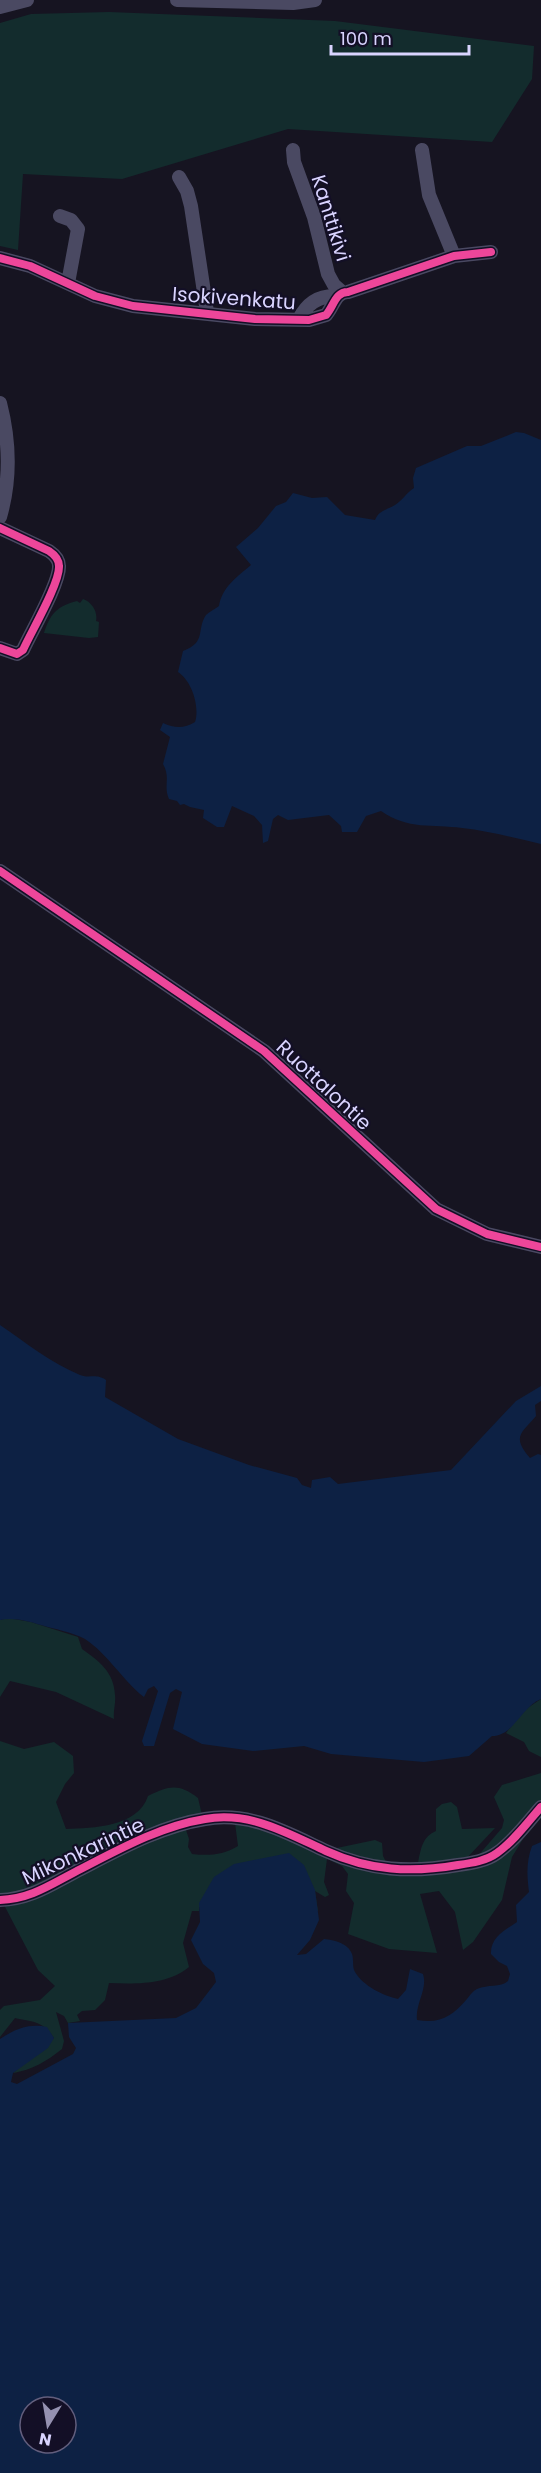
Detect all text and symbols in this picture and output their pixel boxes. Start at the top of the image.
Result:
scale bar [331,18,469,56]
text: 100 m [340,26,392,51]
street label: Kanttikivi [305,171,357,265]
street label: Isokivenkatu [171,280,297,316]
street label: Ruottalontie [270,1034,378,1136]
street label: Mikonkarintie [17,1810,149,1892]
north arrow [18,2395,78,2455]
text: N [37,2427,53,2452]

